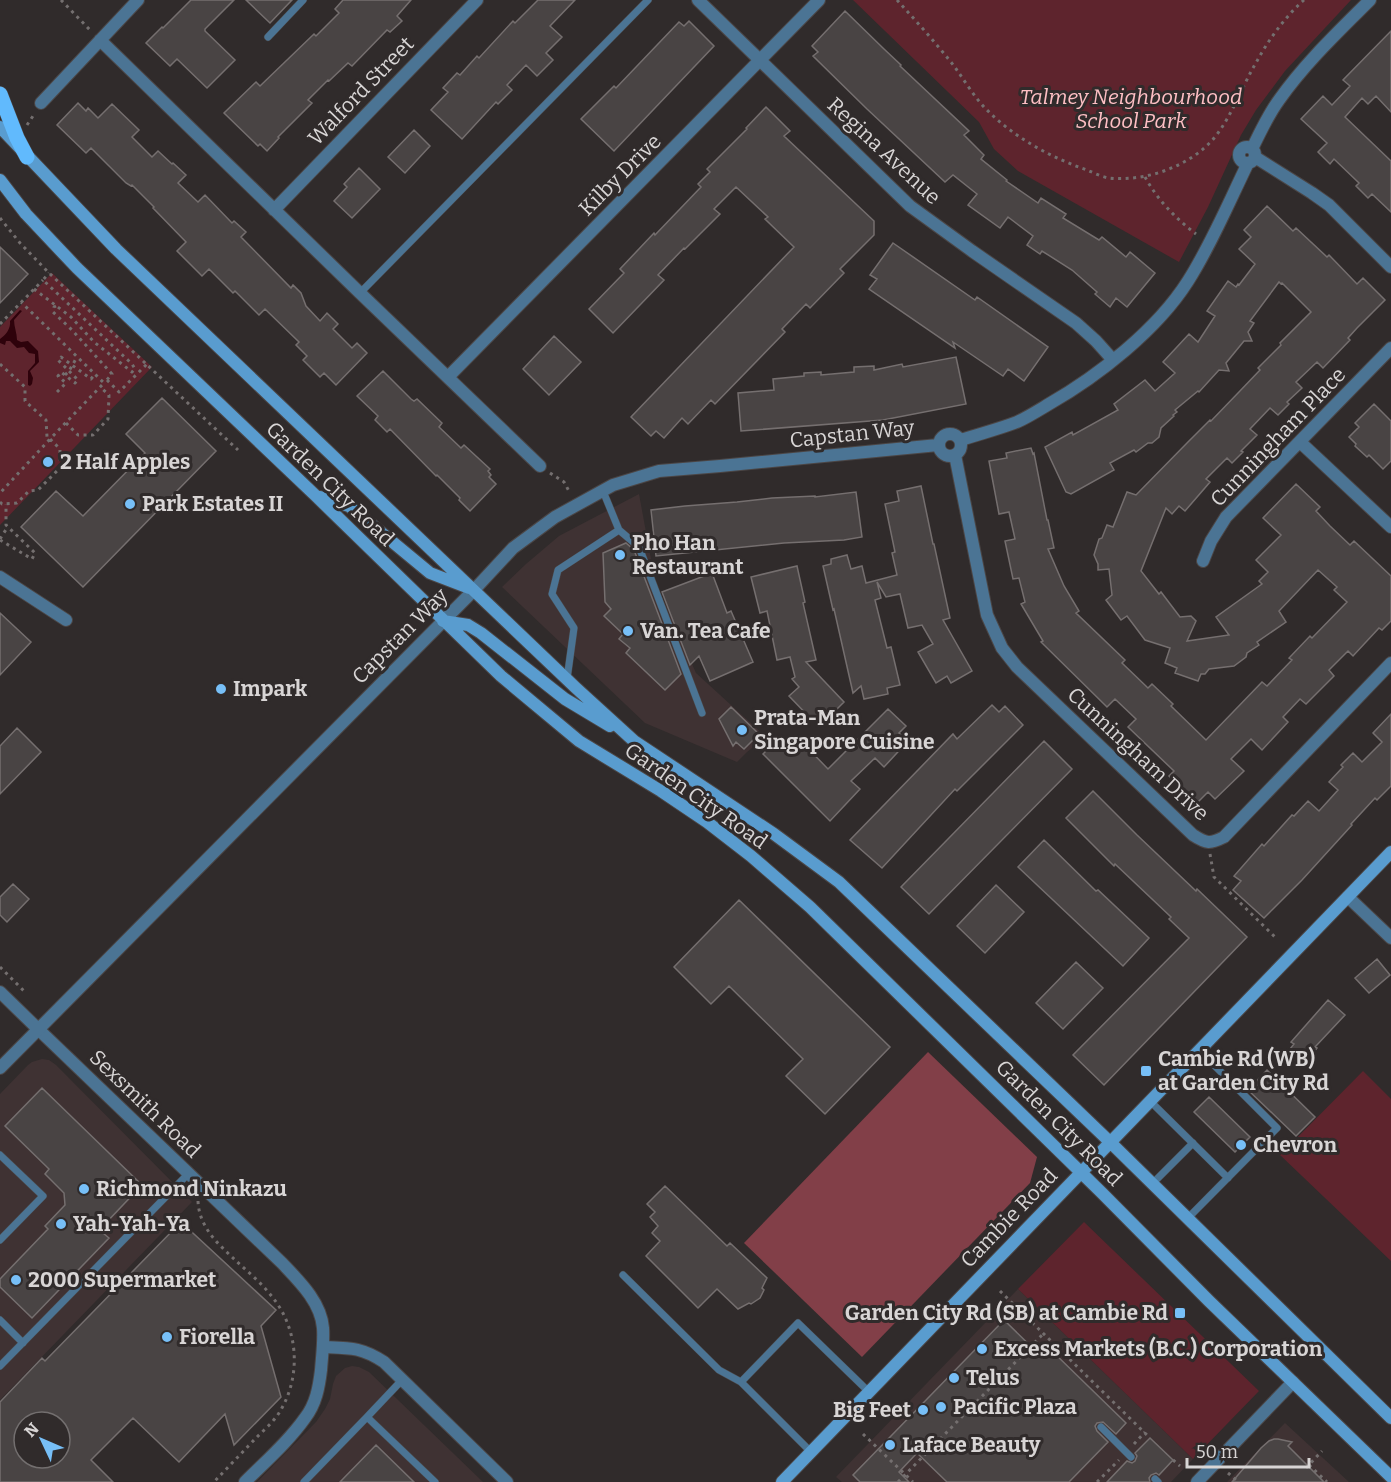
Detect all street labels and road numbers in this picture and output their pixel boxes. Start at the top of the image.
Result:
street label: Walford Street [303,31,420,151]
street label: Regina Avenue [822,92,946,210]
street label: Kilby Drive [573,128,667,222]
street label: Cunningham Place [1205,362,1351,512]
street label: Capstan Way [788,414,917,453]
street label: Garden City Road [260,416,400,552]
street label: Capstan Way [347,582,454,689]
street label: Cunningham Drive [1062,682,1214,826]
street label: Garden City Road [620,737,772,855]
street label: Sexsmith Road [84,1044,206,1164]
street label: Garden City Road [990,1054,1128,1192]
street label: Cambie Road [955,1163,1063,1273]

